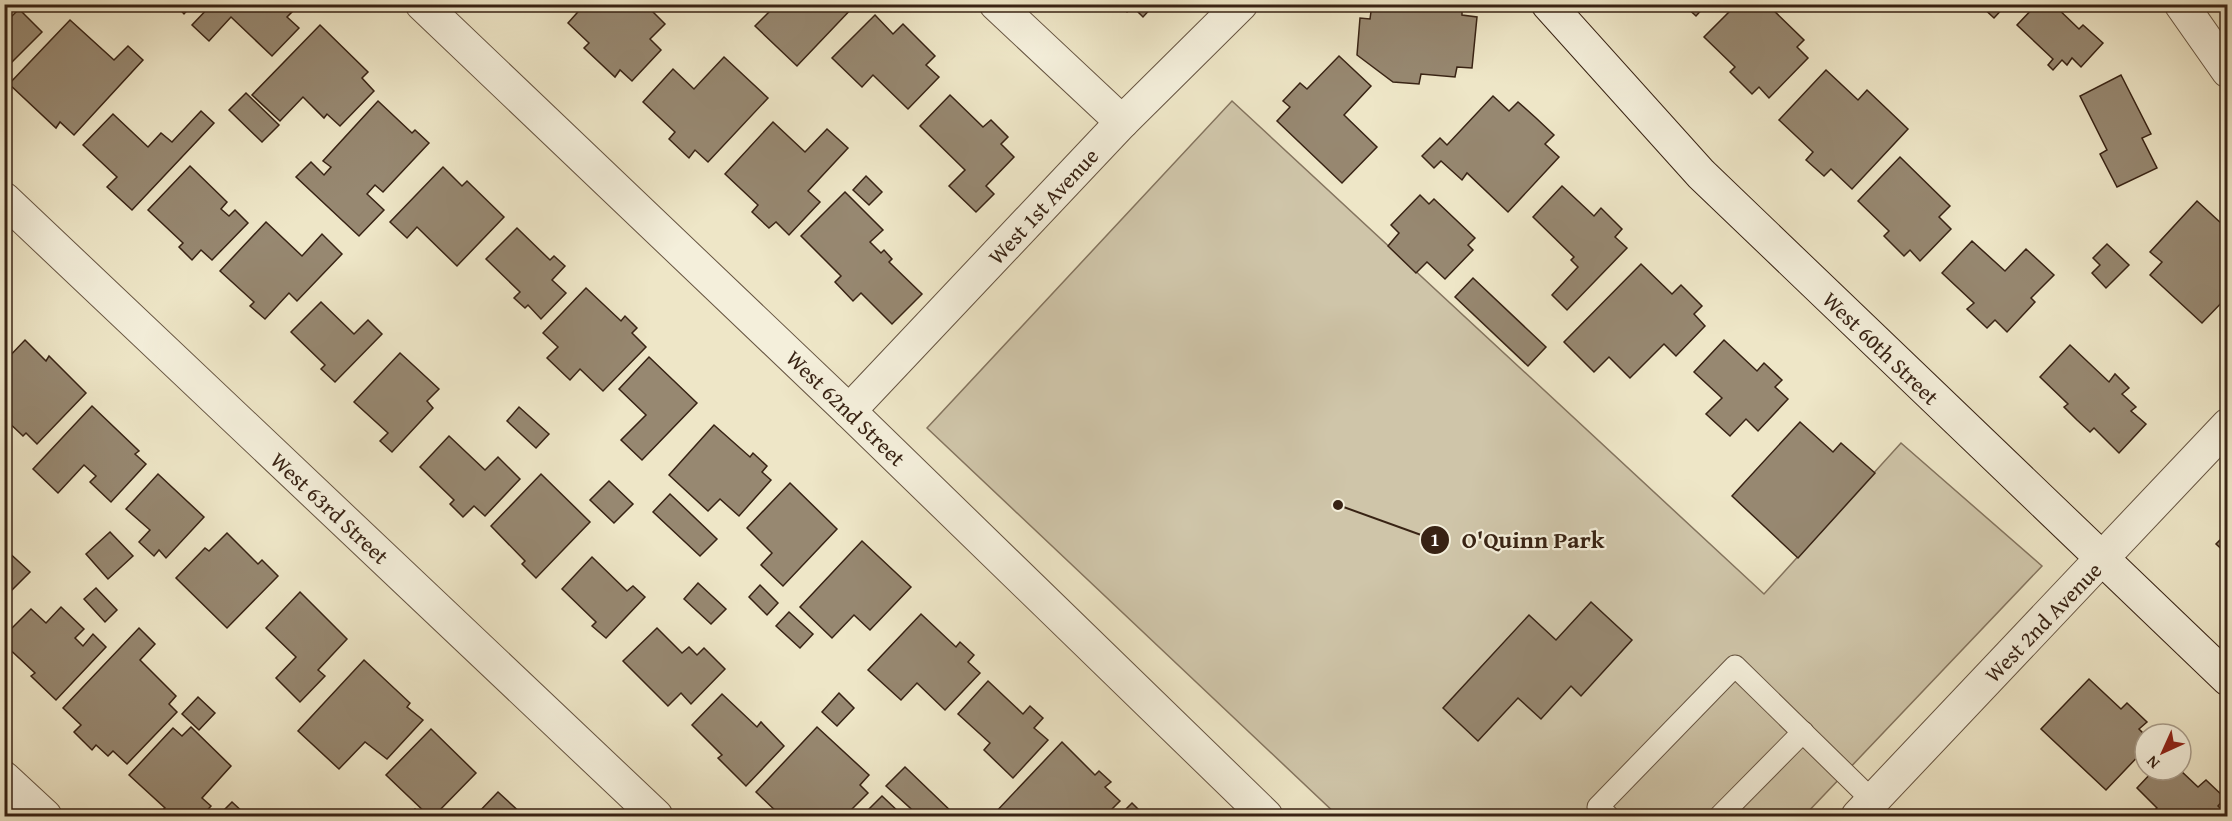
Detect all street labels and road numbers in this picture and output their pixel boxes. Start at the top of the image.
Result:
street label: West 1st Avenue [980,141,1106,271]
street label: West 60th Street [1815,284,1947,412]
street label: West 62nd Street [779,343,913,474]
street label: West 63rd Street [264,445,397,572]
street label: West 2nd Avenue [1977,555,2109,689]

